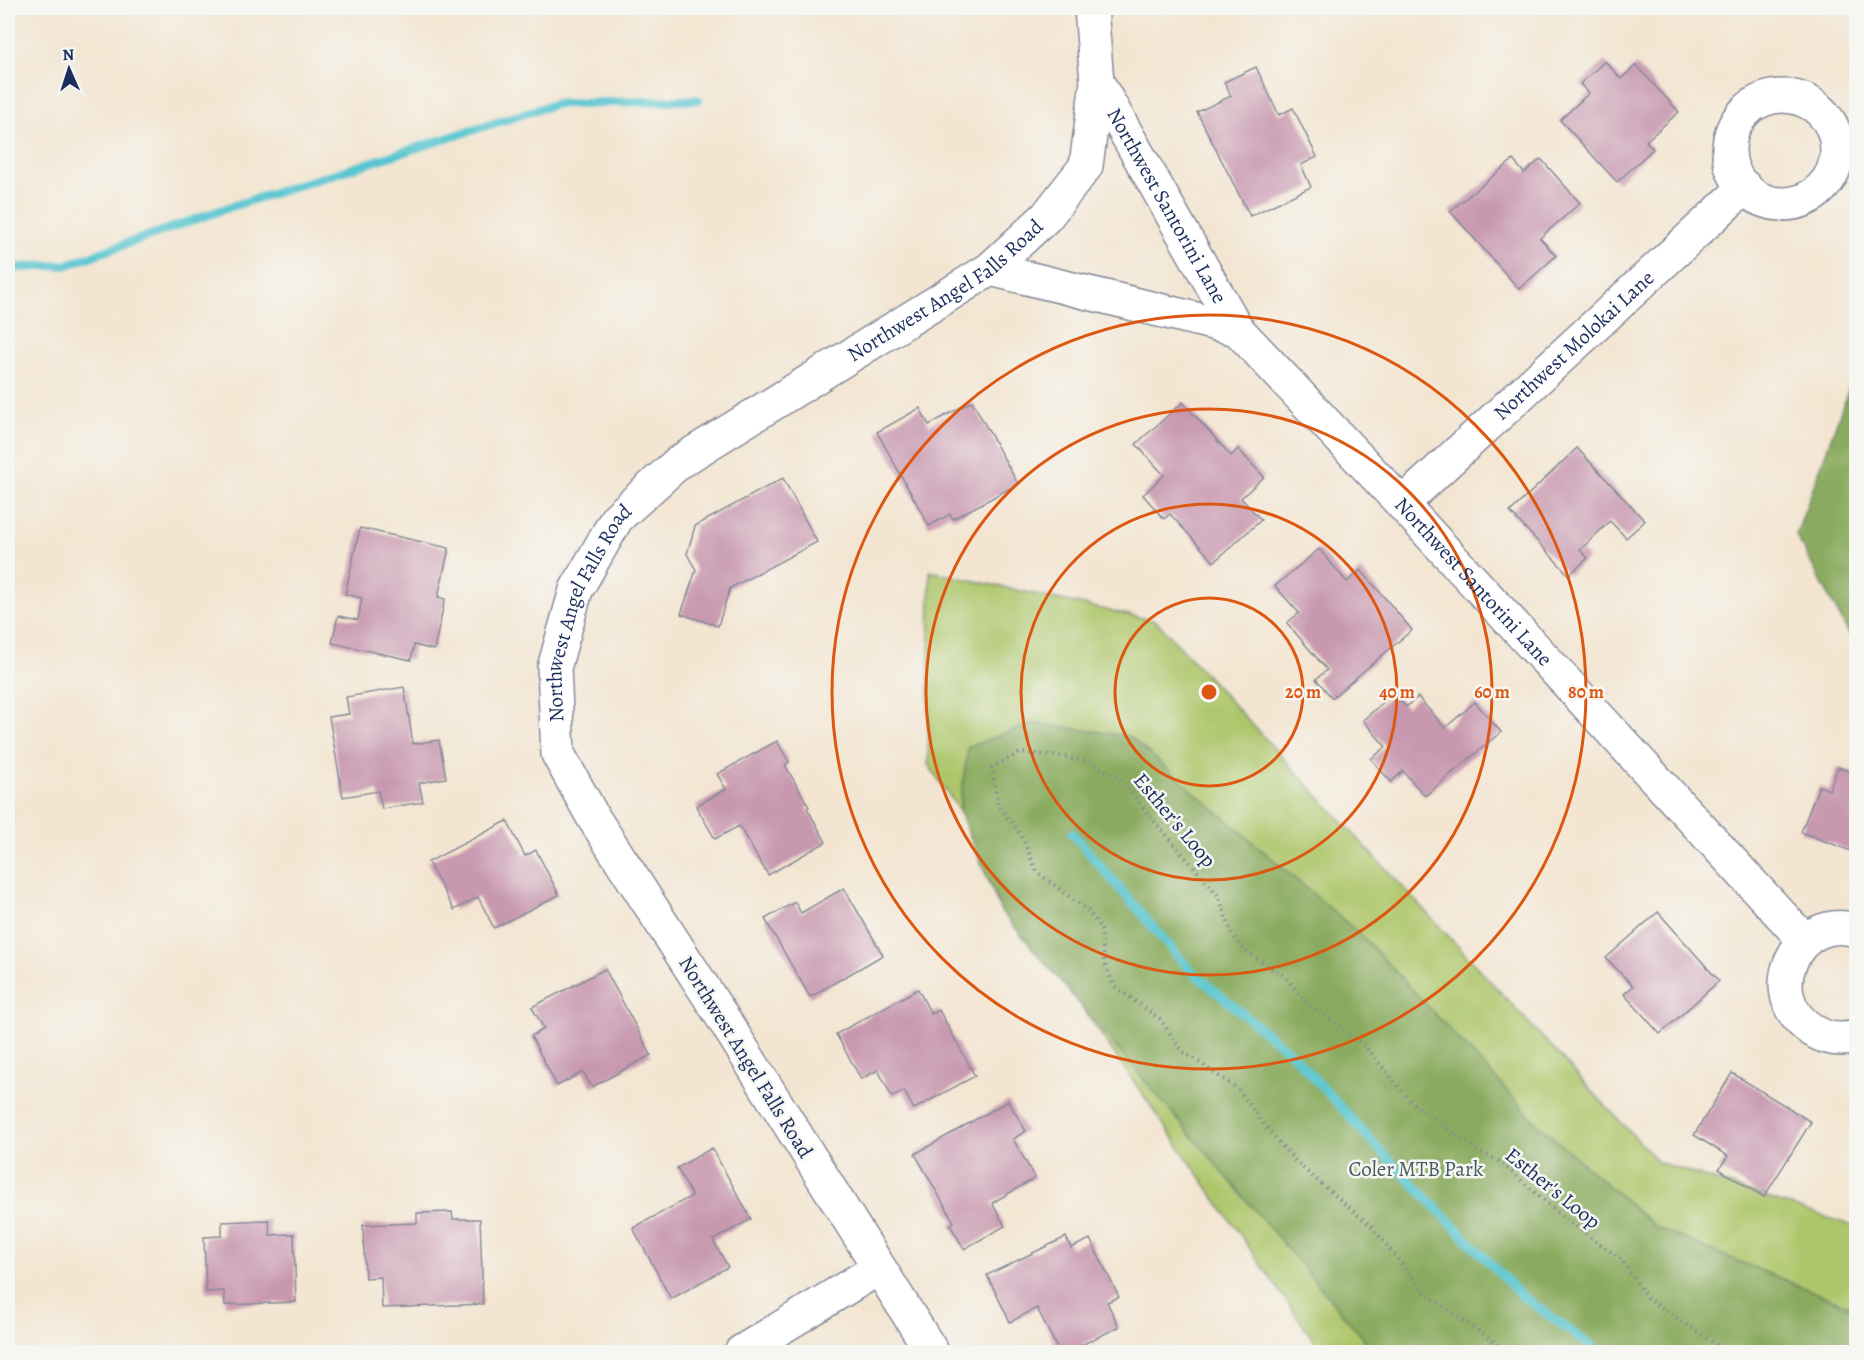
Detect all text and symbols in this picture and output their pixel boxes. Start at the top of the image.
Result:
north arrow [39,39,99,99]
text: N [62,44,75,66]
street label: Northwest Santorini Lane [1100,103,1234,309]
street label: Northwest Angel Falls Road [842,212,1050,368]
street label: Northwest Molokai Lane [1488,264,1660,426]
street label: Northwest Santorini Lane [1388,491,1559,672]
street label: Northwest Angel Falls Road [539,497,638,723]
text: 20 m [1285,680,1321,704]
text: 40 m [1379,680,1415,704]
text: 60 m [1474,680,1510,704]
text: 80 m [1568,680,1604,704]
centre of rings [1199,682,1219,702]
street label: Esther's Loop [1127,767,1223,873]
street label: Northwest Angel Falls Road [672,951,820,1164]
street label: Esther's Loop [1499,1141,1607,1235]
park label: Coler MTB Park [1348,1155,1484,1183]

